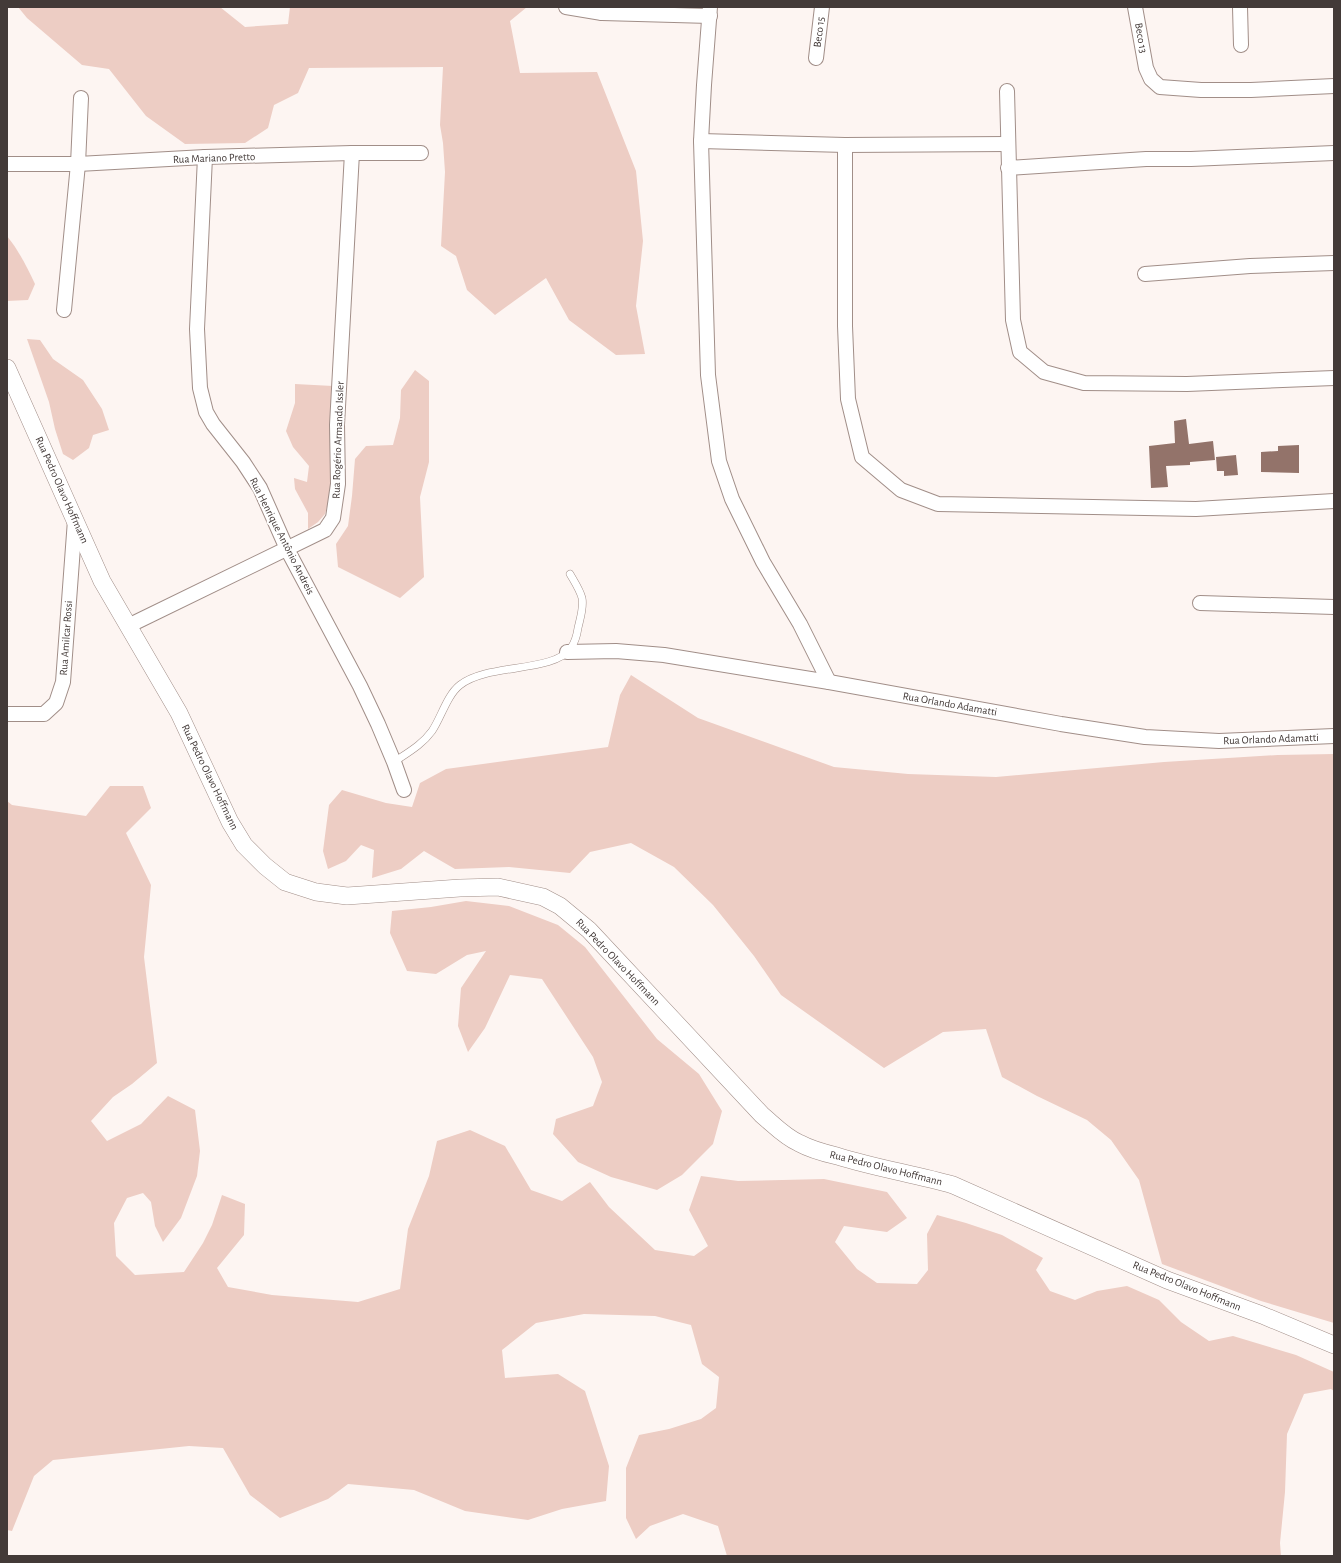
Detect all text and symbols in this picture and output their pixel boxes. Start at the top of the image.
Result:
street label: Beco 15 [812,16,826,48]
street label: Beco 13 [1133,22,1149,54]
street label: Rua Mariano Pretto [173,151,255,165]
street label: Rua Rogério Armando Issler [330,381,346,499]
street label: Rua Pedro Olavo Hoffmann [33,435,91,545]
street label: Rua Henrique Antônio Andreis [248,476,316,596]
street label: Rua Amilcar Rossi [58,600,74,676]
street label: Rua Orlando Adamatti [902,690,998,718]
street label: Rua Pedro Olavo Hoffmann [180,723,240,831]
street label: Rua Orlando Adamatti [1223,732,1319,746]
street label: Rua Pedro Olavo Hoffmann [574,917,662,1007]
street label: Rua Pedro Olavo Hoffmann [829,1149,943,1187]
street label: Rua Pedro Olavo Hoffmann [1131,1259,1243,1313]

